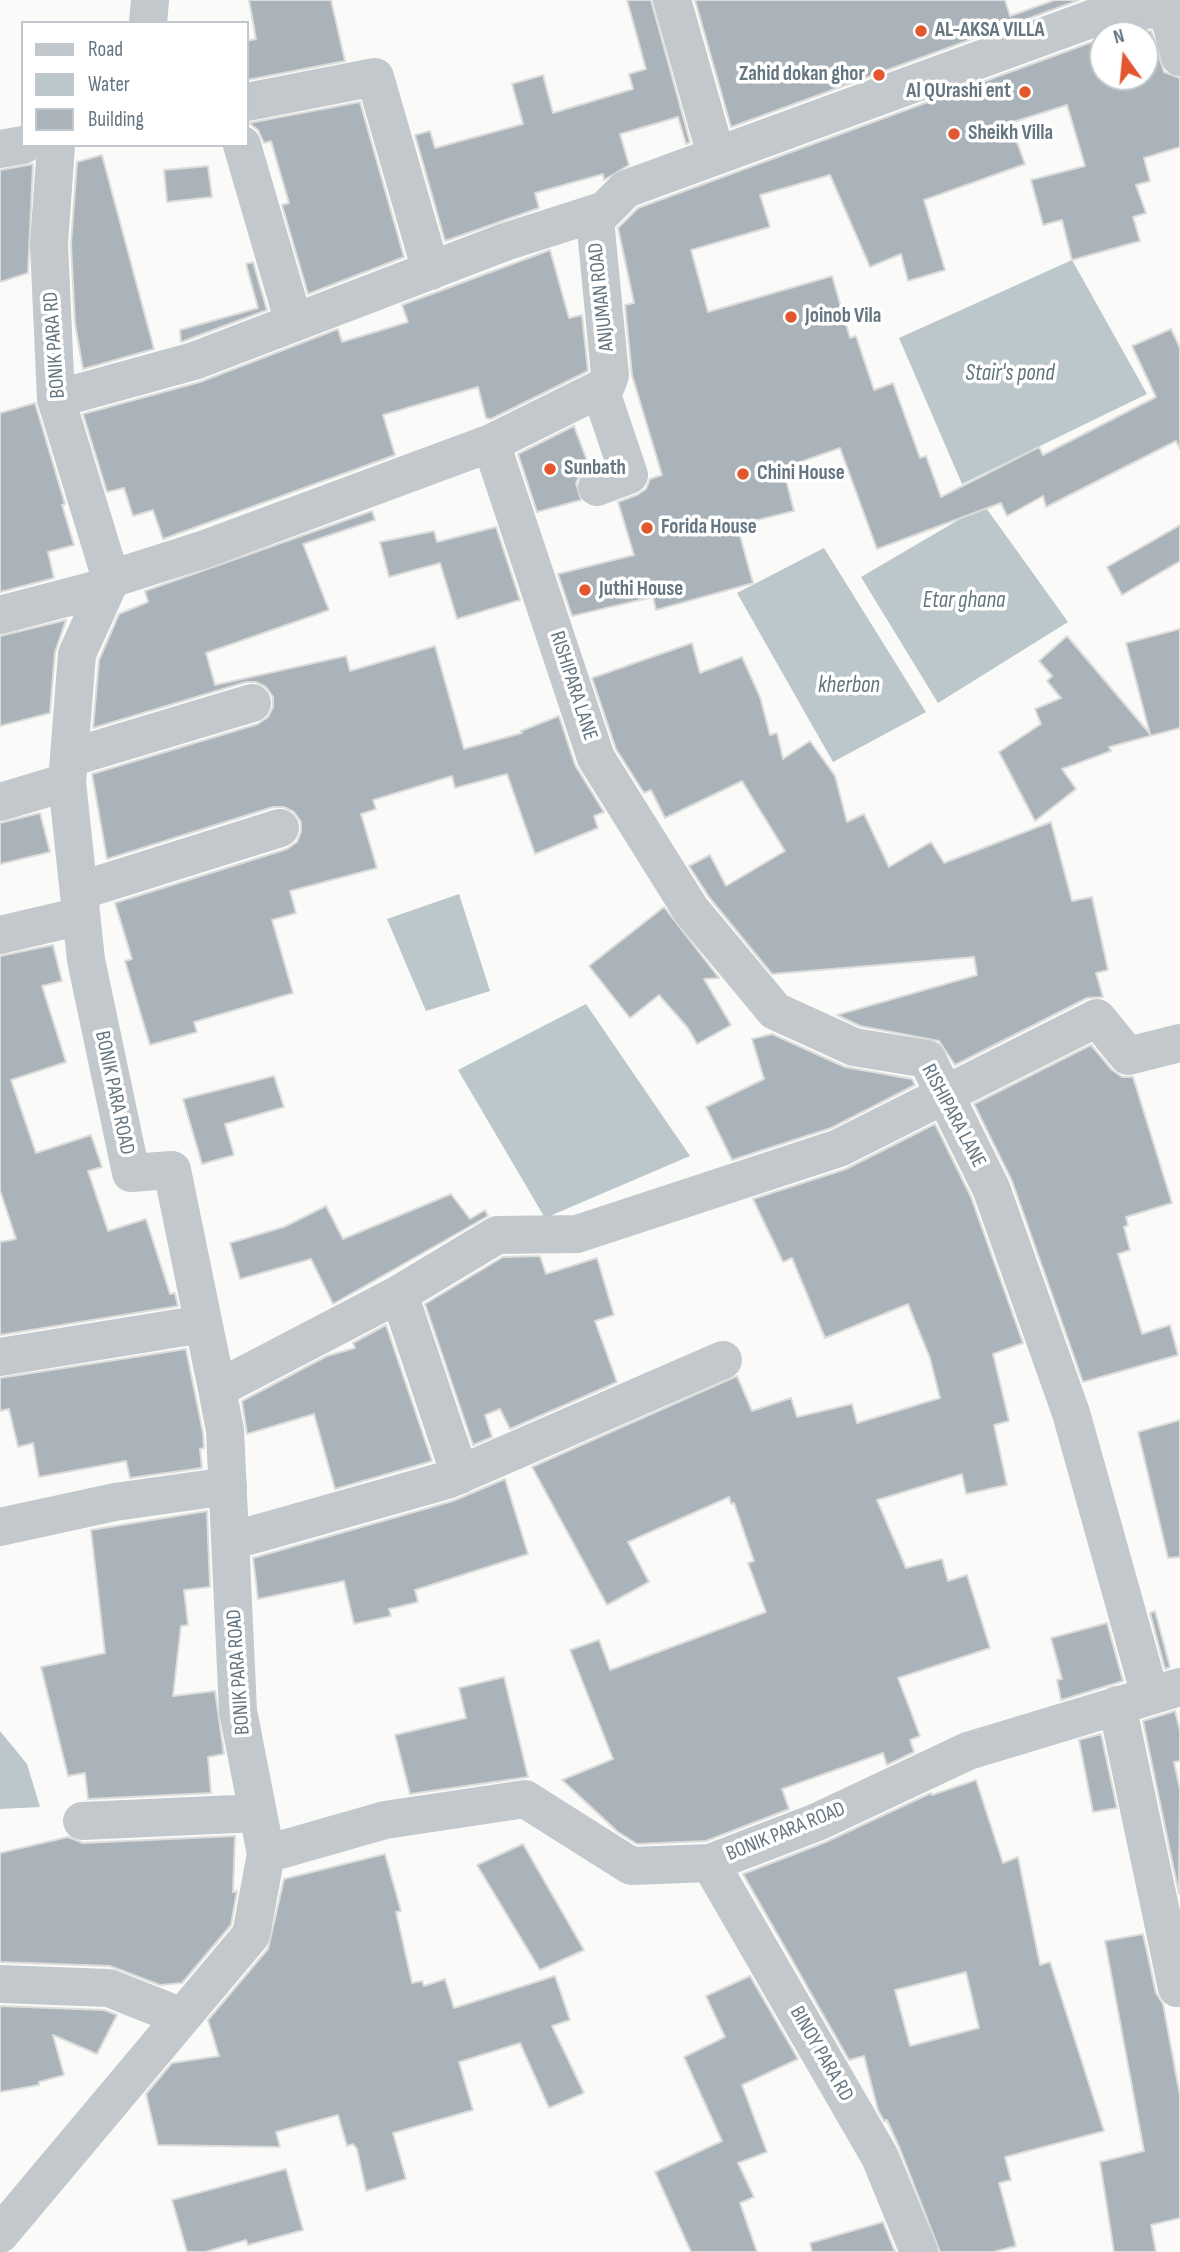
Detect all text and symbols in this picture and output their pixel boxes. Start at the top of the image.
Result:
place label: AL-AKSA VILLA [935,18,1045,44]
legend [21,21,248,147]
north arrow [1089,21,1159,91]
marker: AL-AKSA VILLA [913,23,929,39]
text: N [1111,25,1127,50]
text: Road [88,37,123,62]
place label: Zahid dokan ghor [739,62,865,88]
marker: Zahid dokan ghor [871,67,887,83]
text: Water [88,72,130,97]
place label: Al QUrashi ent [906,79,1011,105]
marker: Al QUrashi ent [1017,84,1033,100]
text: Building [88,107,144,132]
place label: Sheikh Villa [968,121,1053,147]
marker: Sheikh Villa [946,126,962,142]
street label: ANJUMAN ROAD [584,241,620,353]
street label: BONIK PARA RD [39,291,71,399]
place label: Joinob Vila [805,304,881,330]
marker: Joinob Vila [783,309,799,325]
water label: Stair's pond [965,360,1055,388]
place label: Sunbath [564,456,626,482]
marker: Sunbath [542,461,558,477]
place label: Chini House [757,461,845,487]
marker: Chini House [735,466,751,482]
place label: Forida House [661,515,757,541]
marker: Forida House [639,520,655,536]
place label: Juthi House [599,577,683,603]
marker: Juthi House [577,582,593,598]
water label: Etar ghana [923,587,1005,615]
street label: RISHIPARA LANE [543,628,603,744]
water label: kherbon [818,672,880,700]
street label: BONIK PARA ROAD [89,1029,139,1157]
street label: RISHIPARA LANE [915,1060,991,1172]
street label: BONIK PARA ROAD [222,1608,256,1736]
street label: BONIK PARA ROAD [723,1797,849,1867]
street label: BINOY PARA RD [784,2002,858,2106]

